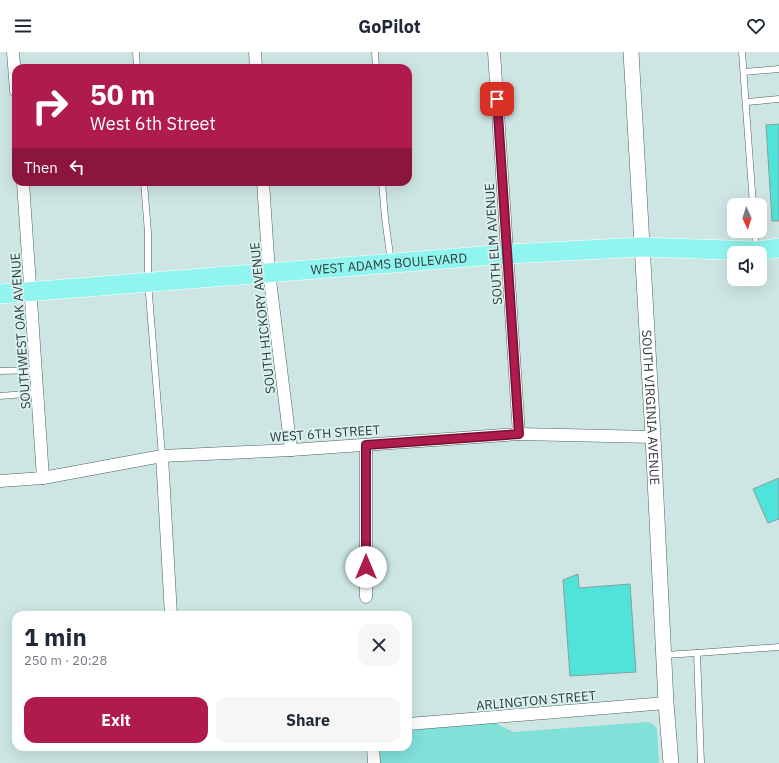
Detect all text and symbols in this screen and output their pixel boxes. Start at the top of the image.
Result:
icon: menu [12,15,34,37]
text: GoPilot [358,15,421,38]
icon: heart [745,15,767,37]
text: 50 m [90,76,155,113]
icon: right [24,80,76,132]
pin [480,82,514,116]
icon: arrive [486,88,508,110]
text: West 6th Street [90,112,216,135]
icon: left [66,156,88,178]
text: Then [24,158,58,177]
street label: SOUTH ELM AVENUE [481,183,506,305]
north arrow [727,198,767,238]
map controls [727,198,767,286]
street label: SOUTH HICKORY AVENUE [246,241,279,395]
button: sound [727,246,767,286]
street label: WEST ADAMS BOULEVARD [310,249,468,279]
street label: SOUTHWEST OAK AVENUE [7,252,34,410]
street label: SOUTH VIRGINIA AVENUE [638,329,663,486]
street label: WEST 6TH STREET [269,421,381,446]
position arrow [345,546,387,588]
text: 1 min [24,621,87,653]
button: close [358,624,400,666]
text: 250 m · 20:28 [24,652,107,669]
street label: ARLINGTON STREET [475,687,597,714]
button: Exit [24,697,208,743]
button: Share [216,697,400,743]

